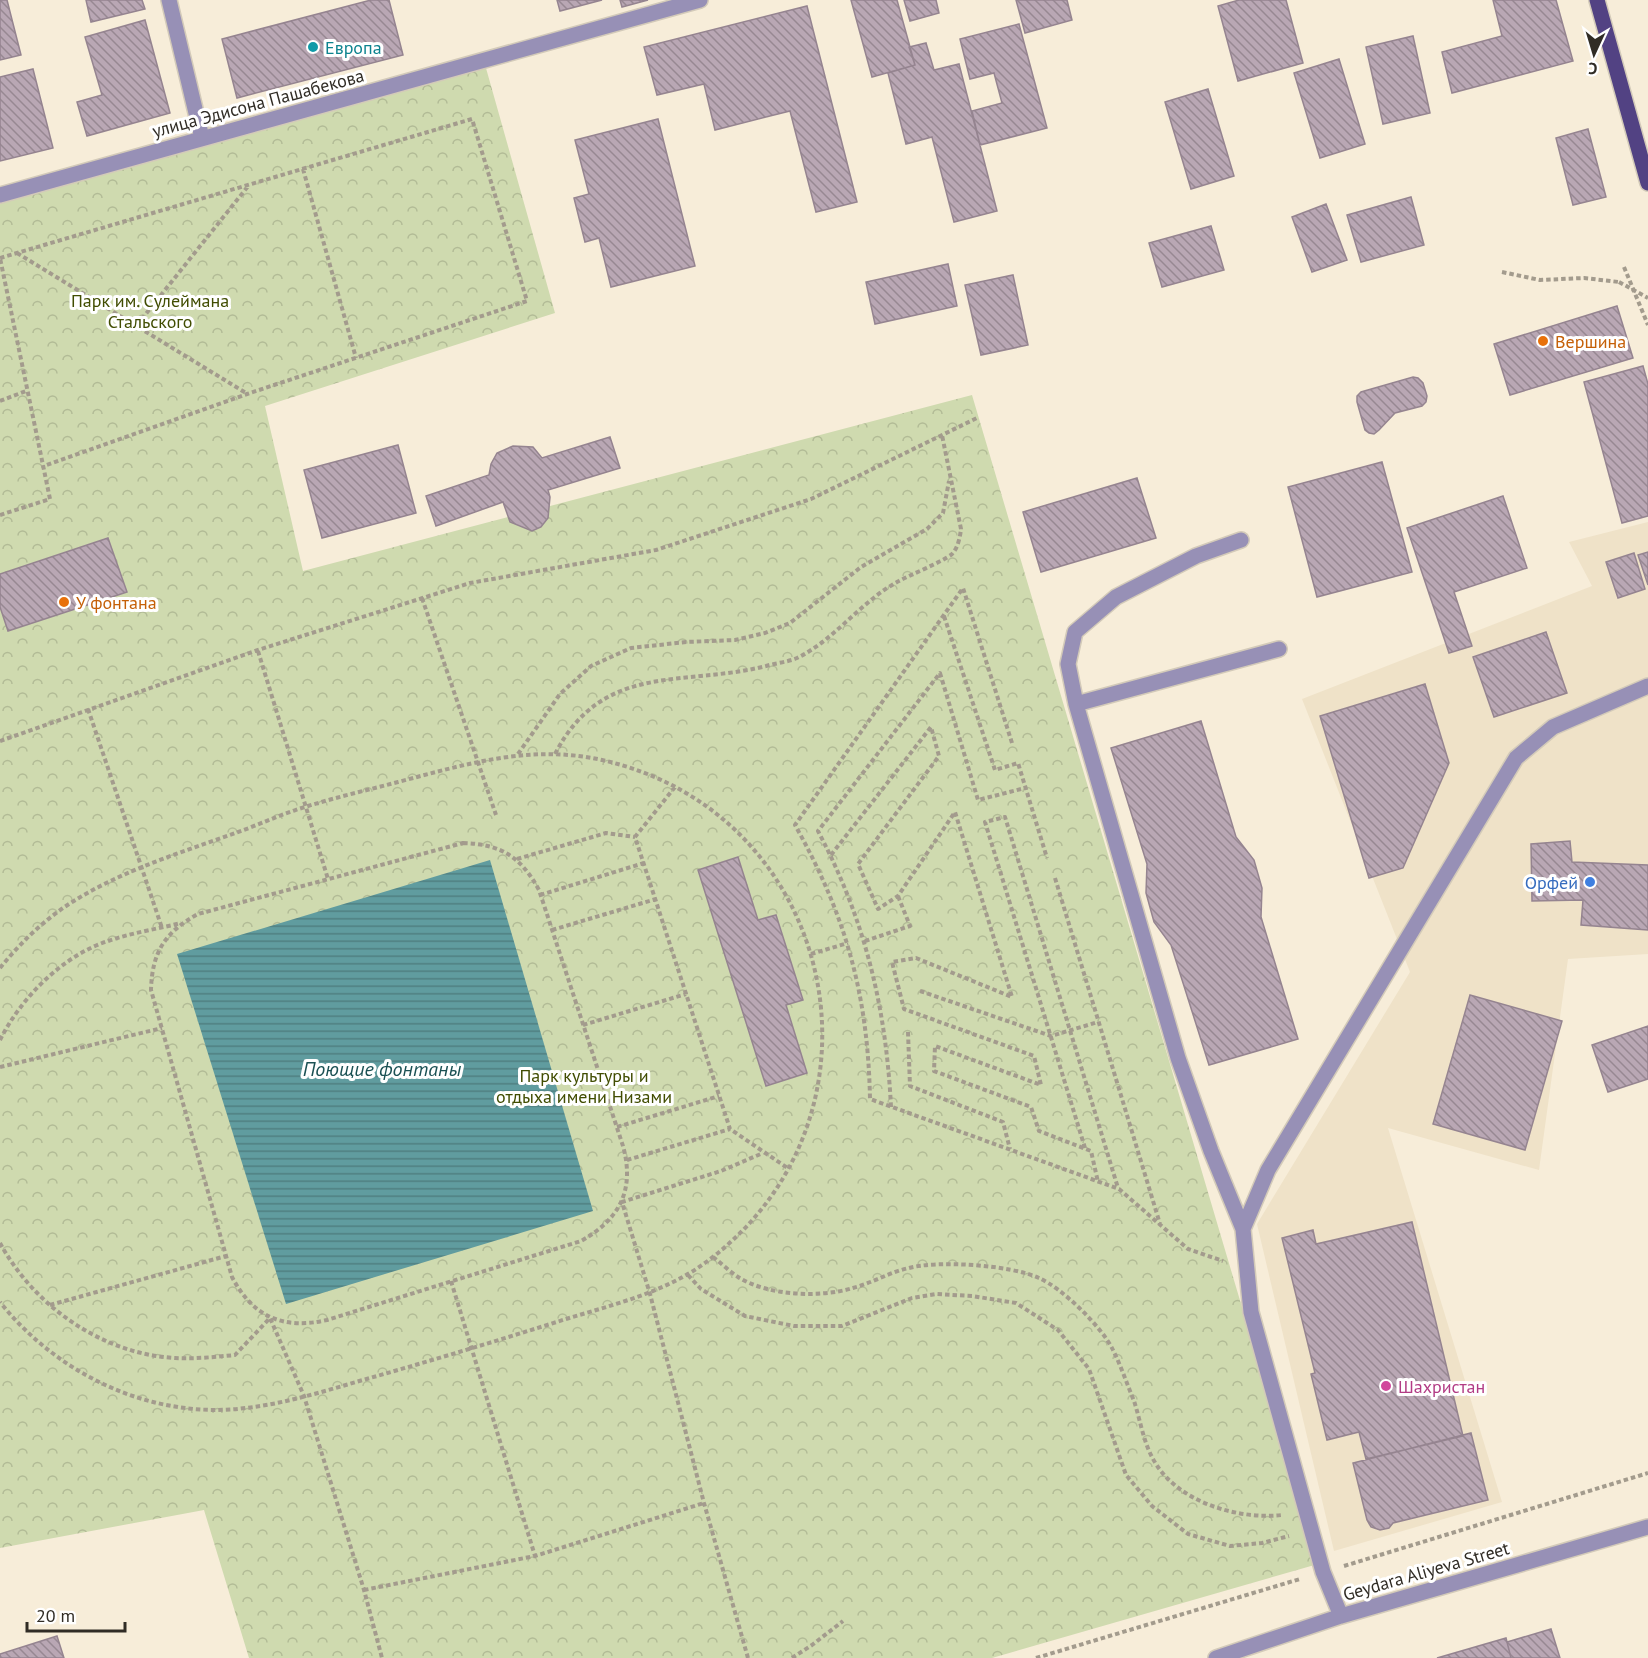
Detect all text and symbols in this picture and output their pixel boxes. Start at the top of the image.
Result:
north arrow [1564,24,1624,84]
place label: Европа [325,36,382,59]
marker: Европа [306,40,320,54]
text: С [1588,59,1598,79]
street label: улица Эдисона Пашабекова [149,64,367,142]
park label: Парк им. Сулеймана Стальского [71,289,229,333]
place label: Вершина [1555,330,1626,353]
marker: Вершина [1536,334,1550,348]
place label: У фонтана [76,591,157,614]
marker: У фонтана [57,595,71,609]
place label: Орфей [1525,871,1578,894]
marker: Орфей [1583,875,1597,889]
water label: Поющие фонтаны [303,1056,461,1082]
park label: Парк культуры и отдыха имени Низами [496,1064,672,1108]
place label: Шахристан [1398,1375,1485,1398]
marker: Шахристан [1379,1379,1393,1393]
street label: Geydara Aliyeva Street [1340,1536,1512,1606]
scale bar [27,1595,124,1633]
text: 20 m [36,1604,75,1627]

